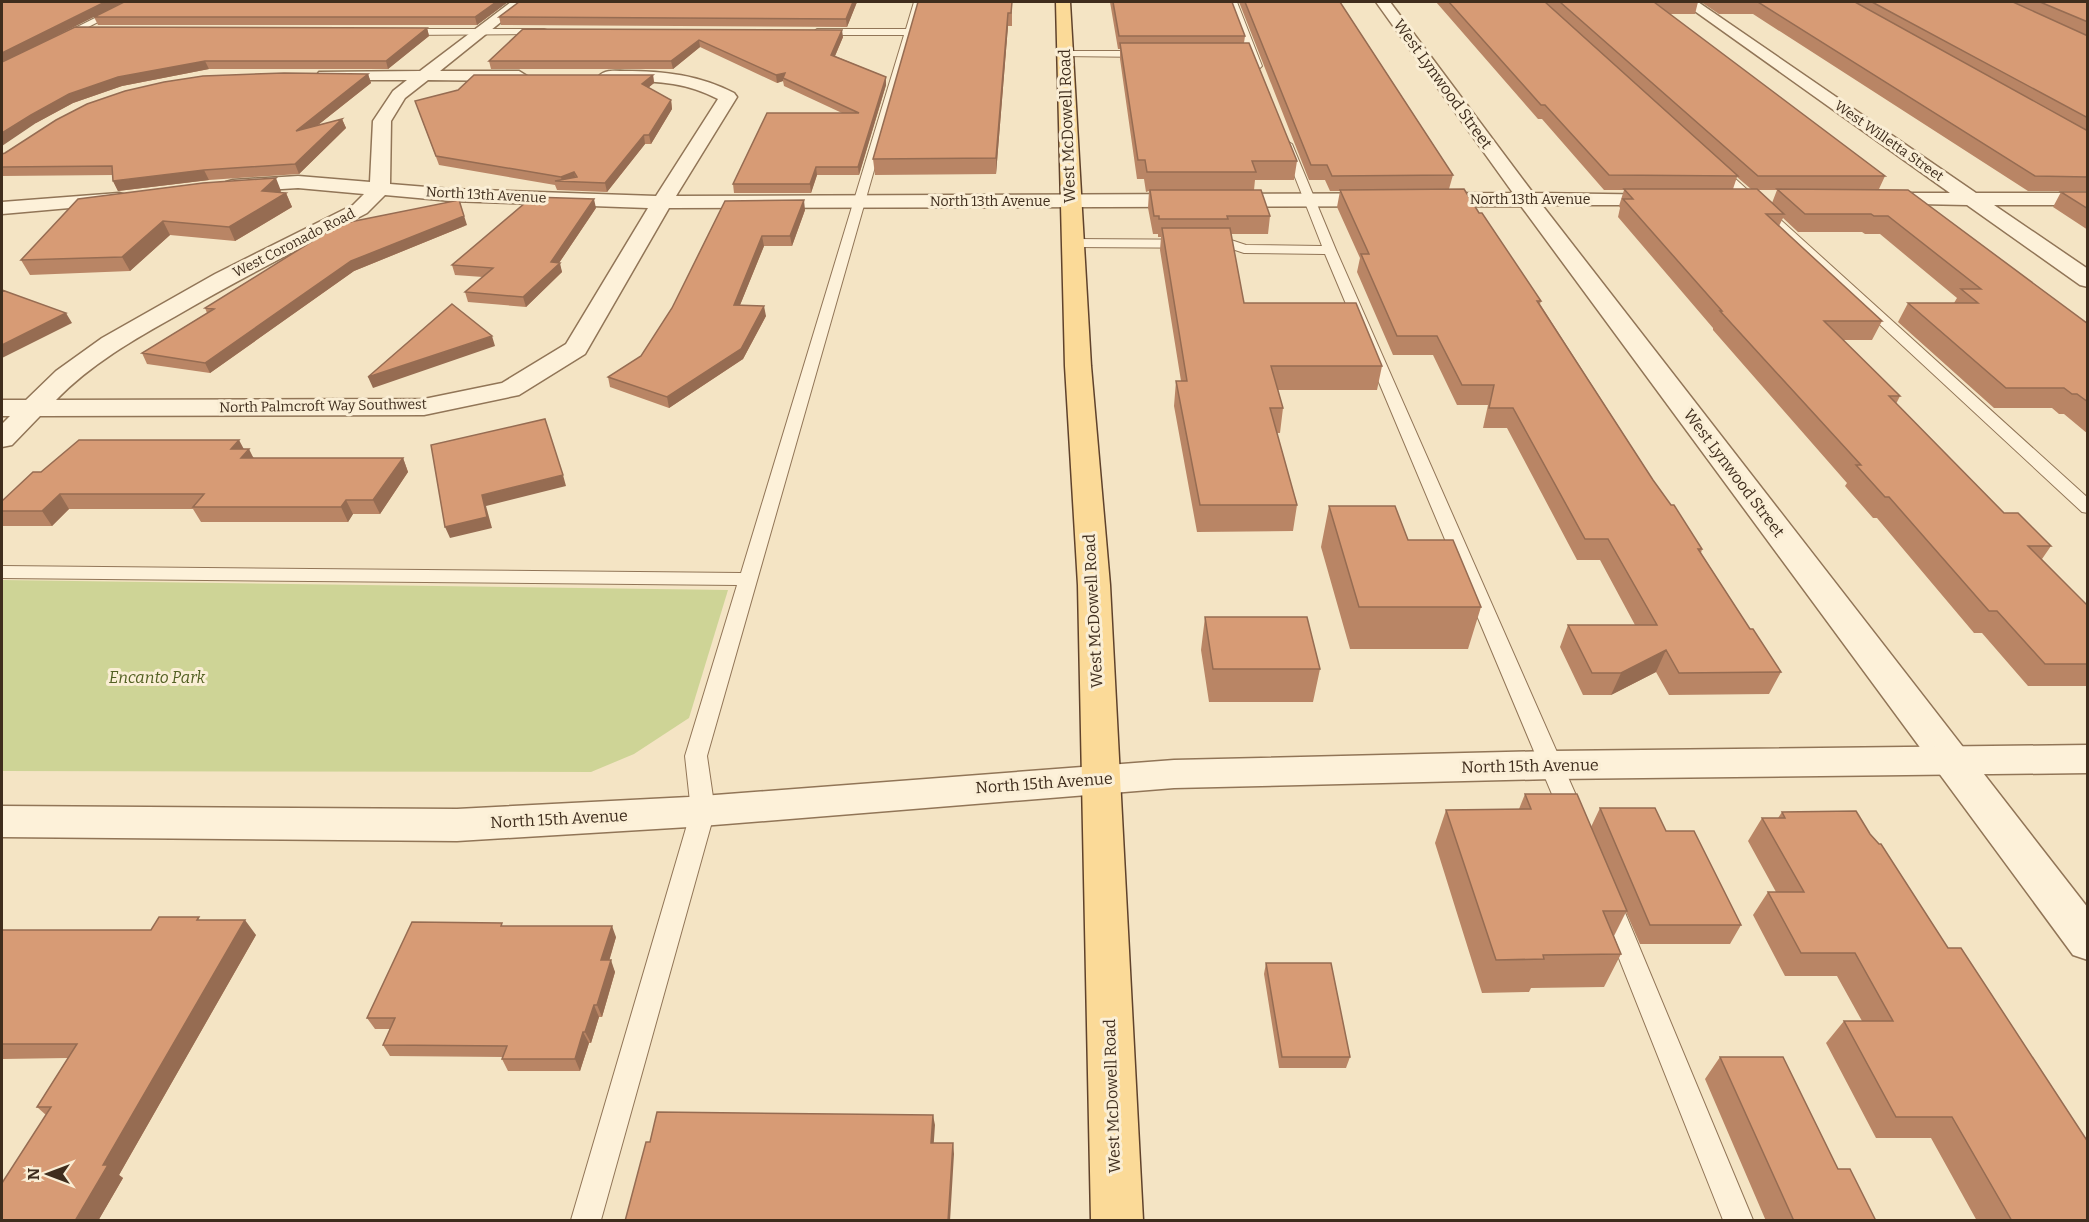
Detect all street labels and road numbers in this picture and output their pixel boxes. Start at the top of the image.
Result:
street label: West Lynwood Street [1390,16,1497,153]
street label: West McDowell Road [1055,48,1079,203]
street label: West Willetta Street [1831,97,1947,185]
street label: North 13th Avenue [425,183,547,207]
street label: North 13th Avenue [1470,191,1590,208]
street label: North 13th Avenue [930,193,1050,210]
street label: West Coronado Road [230,205,358,281]
street label: North Palmcroft Way Southwest [219,396,427,416]
street label: West Lynwood Street [1680,405,1789,541]
street label: West McDowell Road [1079,533,1107,689]
street label: North 15th Avenue [1461,755,1599,777]
street label: North 15th Avenue [975,769,1113,797]
street label: North 15th Avenue [490,806,628,832]
street label: West McDowell Road [1100,1018,1124,1173]

